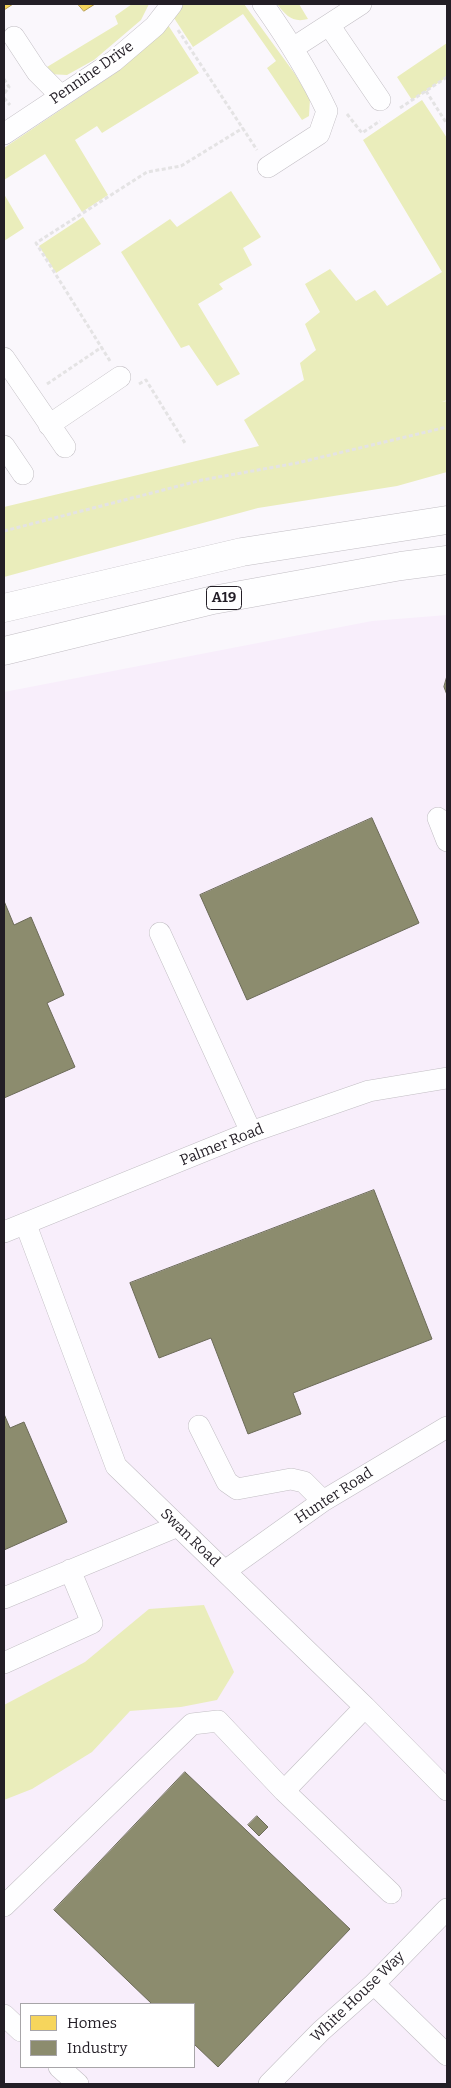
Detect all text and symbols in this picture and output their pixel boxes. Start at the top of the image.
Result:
street label: Pennine Drive [47,38,137,108]
road number: A19 [206,586,242,610]
street label: Palmer Road [178,1120,266,1170]
street label: Hunter Road [292,1464,376,1528]
street label: Swan Road [156,1505,224,1571]
street label: White House Way [307,1948,409,2046]
legend [20,2003,195,2068]
text: Homes [67,2014,117,2032]
text: Industry [67,2039,127,2057]

